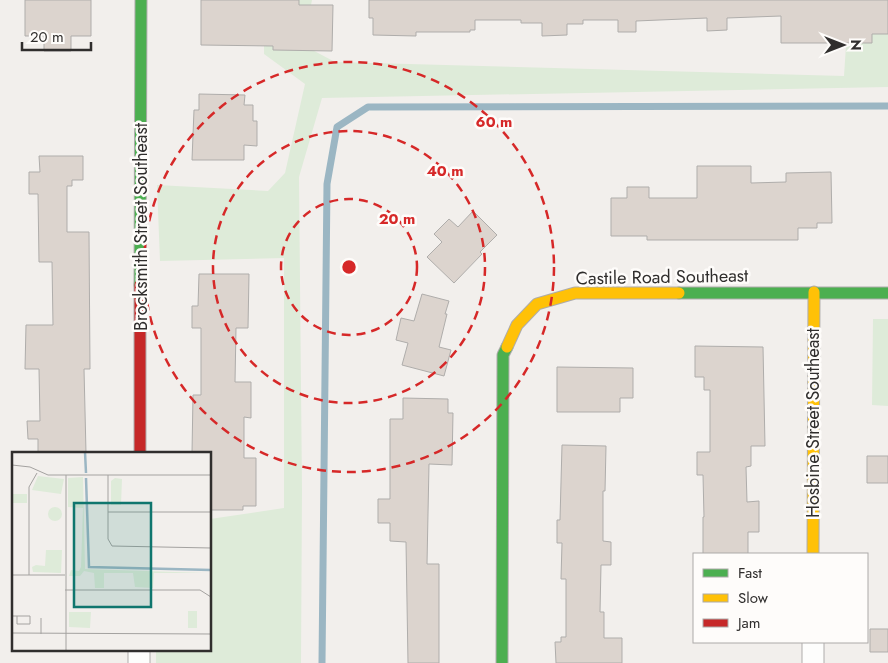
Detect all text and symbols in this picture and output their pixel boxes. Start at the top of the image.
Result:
scale bar [22,20,91,52]
north arrow [818,20,868,70]
text: 20 m [30,26,64,48]
text: N [846,39,866,51]
text: 60 m [476,111,512,133]
street label: Brocksmith Street Southeast [128,122,154,331]
text: 40 m [426,160,464,182]
text: 20 m [379,208,415,230]
centre of rings [340,258,358,276]
street label: Castile Road Southeast [575,262,749,292]
street label: Hosbine Street Southeast [800,327,826,518]
inset map [12,452,211,650]
legend [693,553,868,643]
text: Fast [738,562,762,584]
text: Slow [738,587,769,609]
text: Jam [736,612,761,634]

